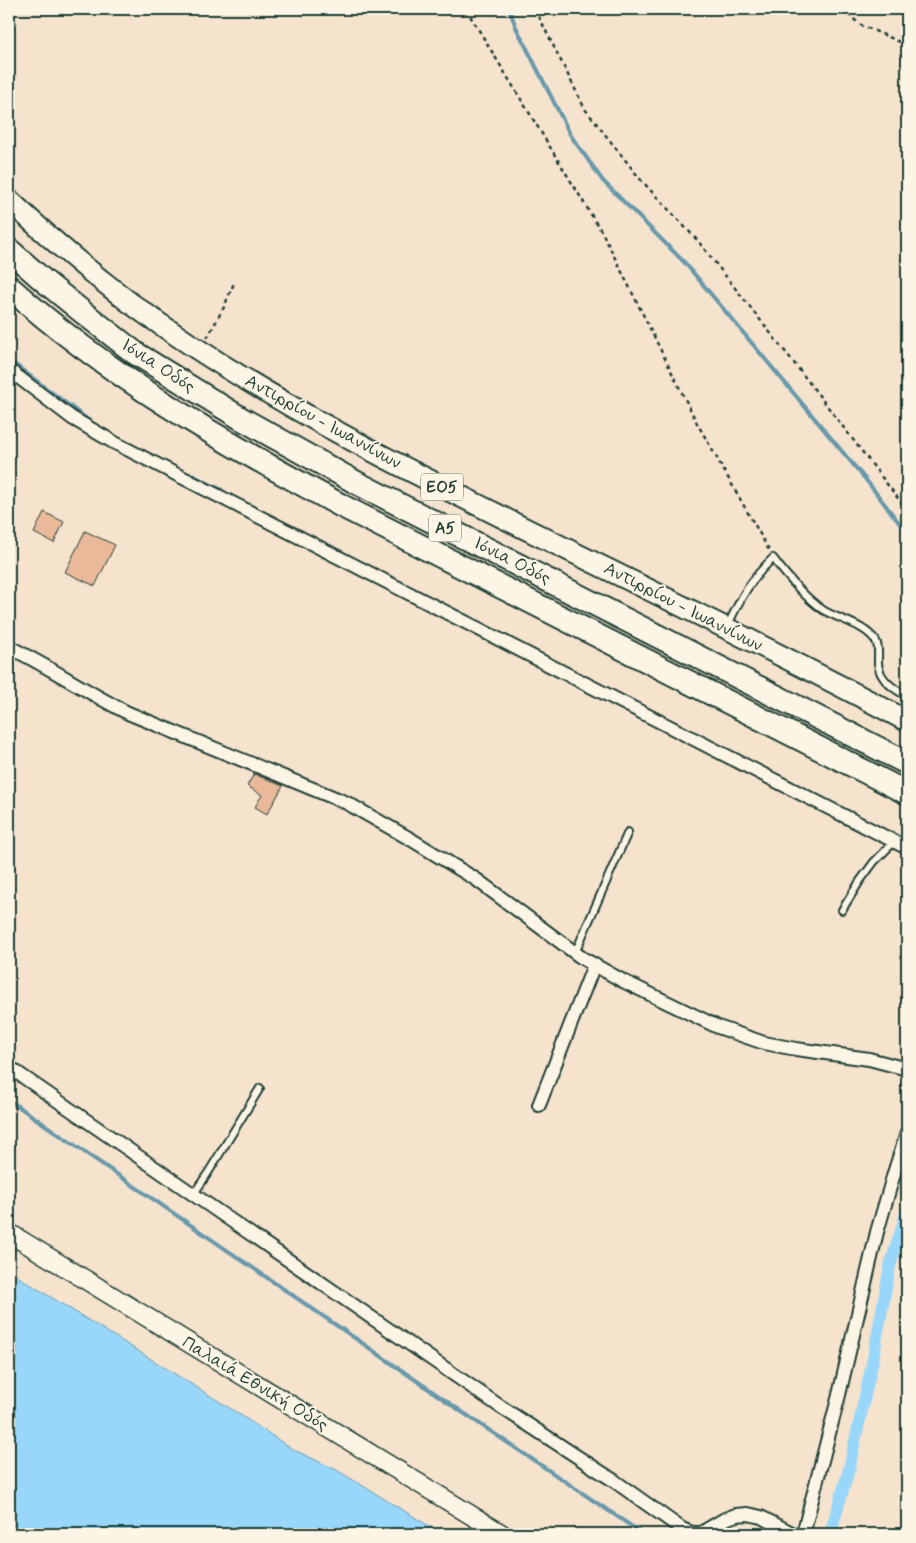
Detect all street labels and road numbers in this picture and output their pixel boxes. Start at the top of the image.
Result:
street label: Ιόνια Οδός [116,333,200,399]
street label: Αντιρρίου - Ιωαννίνων [241,369,406,475]
road number: ΕΟ5 [421,474,463,501]
road number: Α5 [429,514,461,542]
street label: Ιόνια Οδός [469,531,555,591]
street label: Αντιρρίου - Ιωαννίνων [599,557,767,658]
street label: Παλαιά Εθνική Οδός [177,1331,333,1437]

